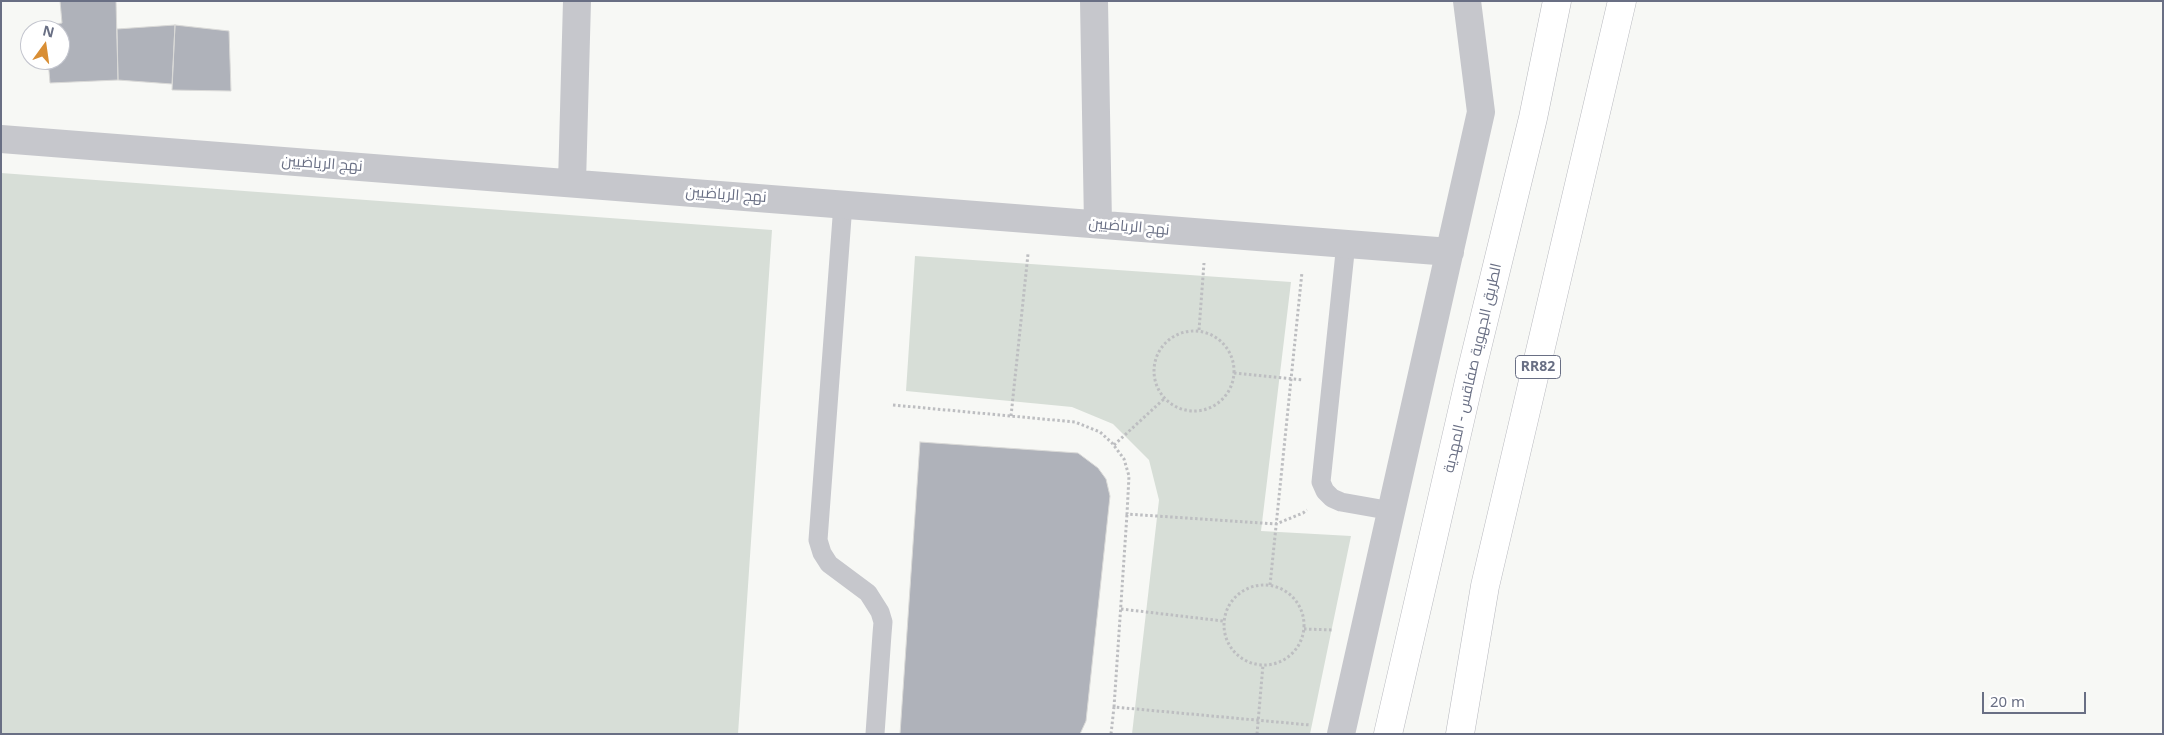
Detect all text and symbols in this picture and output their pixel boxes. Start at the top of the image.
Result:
north arrow [20,20,70,70]
text: N [41,20,56,42]
street label: نهج الرياضيين [281,152,363,176]
street label: نهج الرياضيين [685,183,767,207]
street label: نهج الرياضيين [1088,214,1170,240]
street label: الطريق الجهوية صفاقس - المهدية [1440,262,1506,474]
road number: RR82 [1516,356,1560,378]
scale bar [1984,682,2088,714]
text: 20 m [1990,691,2025,711]

